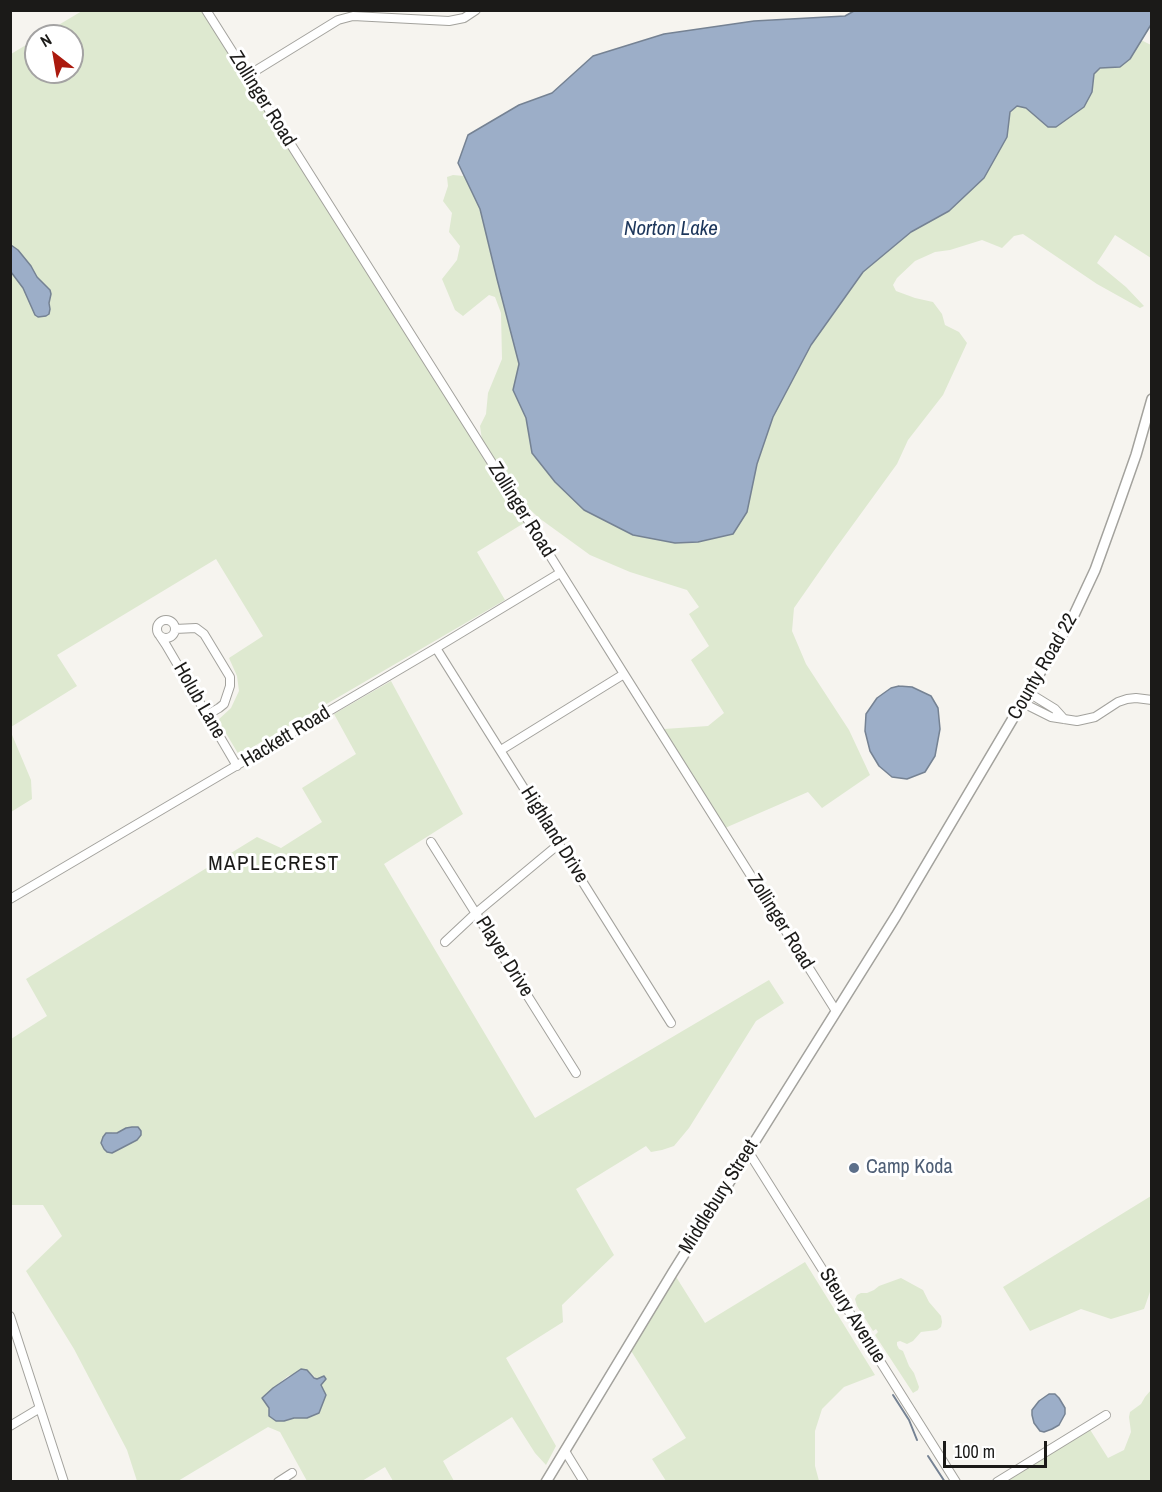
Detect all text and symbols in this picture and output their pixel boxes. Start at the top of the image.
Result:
north arrow [24,24,84,84]
text: N [36,28,55,52]
street label: Zollinger Road [223,47,301,151]
water label: Norton Lake [624,216,718,242]
street label: Zollinger Road [482,458,560,562]
street label: County Road 22 [1003,610,1083,724]
street label: Holub Lane [168,659,230,743]
street label: Hackett Road [237,701,335,773]
street label: Highland Drive [515,782,593,888]
district label: MAPLECREST [208,851,340,877]
street label: Zollinger Road [741,870,819,974]
street label: Player Drive [470,912,538,1002]
street label: Middlebury Street [675,1136,763,1258]
place label: Camp Koda [866,1156,953,1180]
marker: Camp Koda [847,1161,861,1175]
street label: Steury Avenue [813,1264,891,1368]
scale bar [946,1429,1050,1467]
text: 100 m [954,1439,995,1464]

